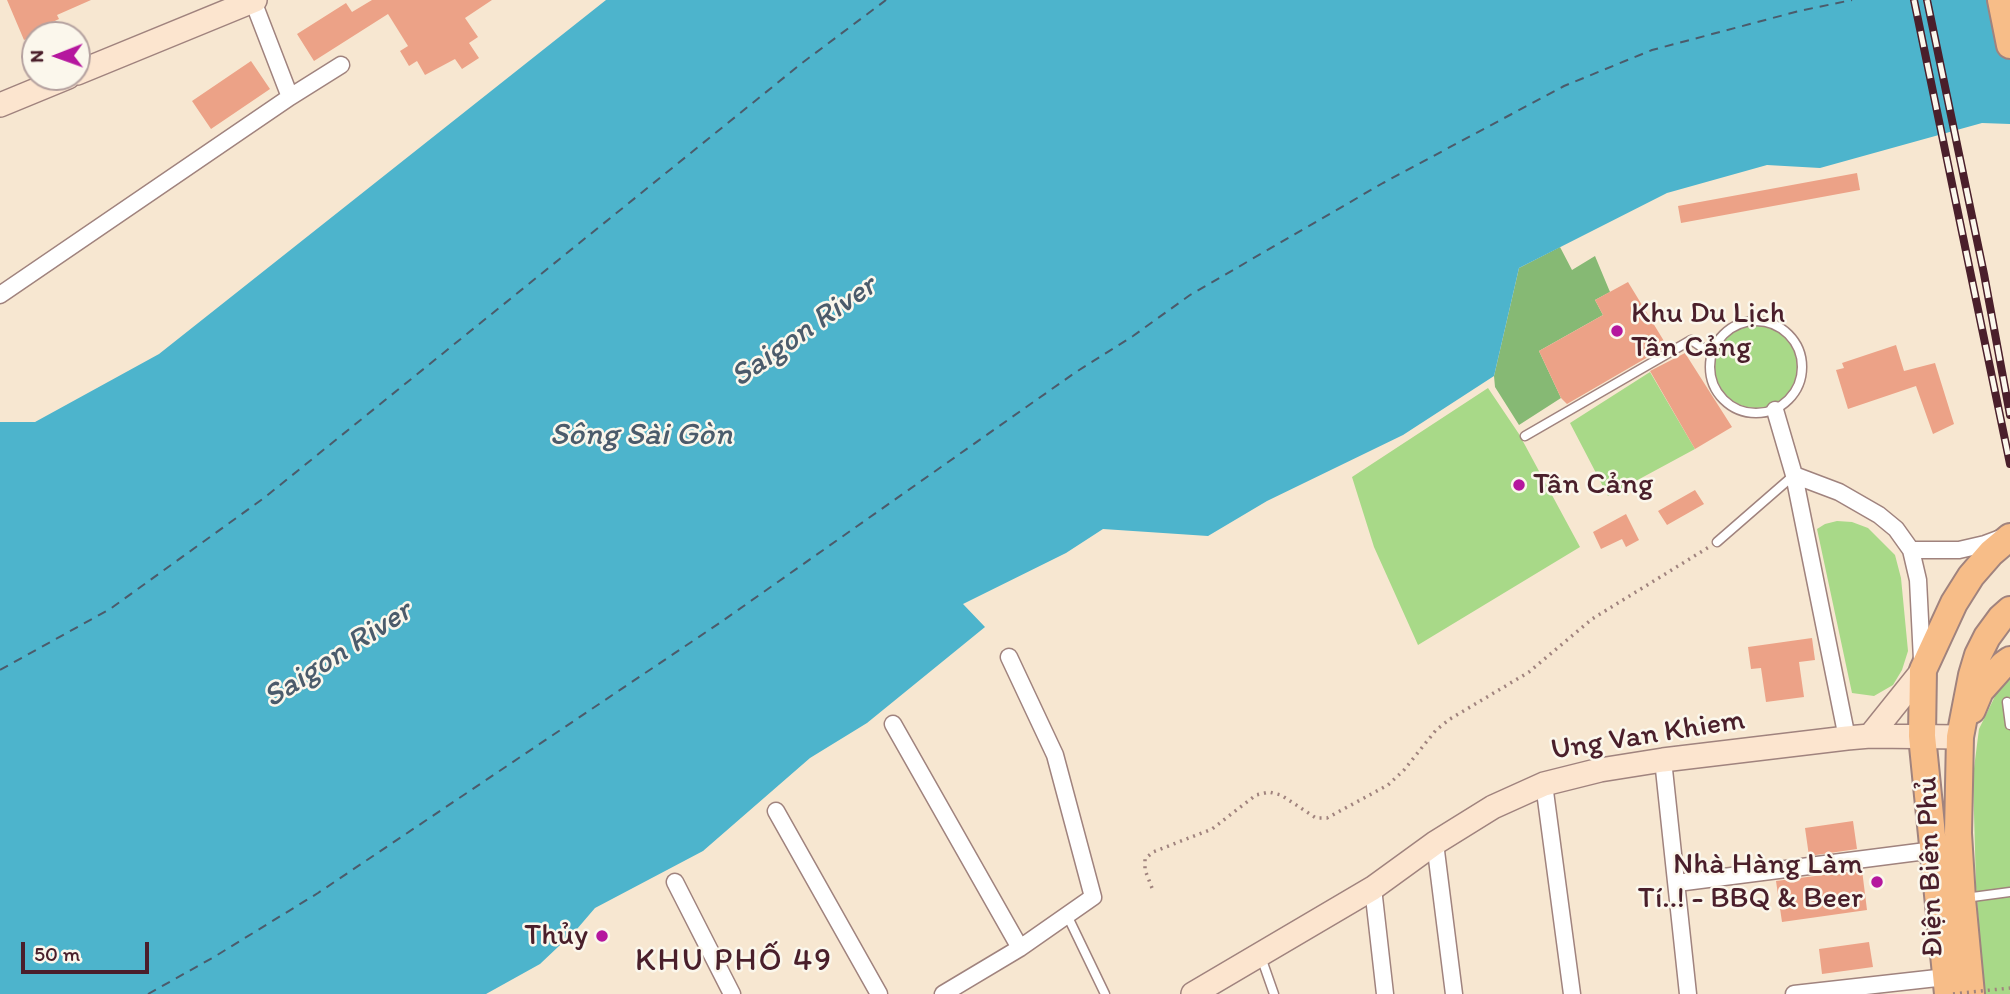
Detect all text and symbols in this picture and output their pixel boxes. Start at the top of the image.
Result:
north arrow [21,21,91,91]
text: N [25,50,48,63]
water label: Saigon River [724,268,884,396]
place label: Khu Du Lịch Tân Cảng [1631,296,1785,366]
marker: Khu Du Lịch Tân Cảng [1609,323,1625,339]
water label: Sông Sài Gòn [550,417,732,455]
place label: Tân Cảng [1533,467,1653,503]
marker: Tân Cảng [1511,477,1527,493]
water label: Saigon River [257,593,419,717]
street label: Ung Van Khiem [1548,703,1748,769]
street label: Điện Biên Phủ [1910,776,1952,958]
place label: Nhà Hàng Làm Tí..! - BBQ & Beer [1638,847,1863,917]
marker: Nhà Hàng Làm Tí..! - BBQ & Beer [1869,874,1885,890]
place label: Thủy [524,918,588,954]
scale bar [24,928,152,972]
marker: Thủy [594,928,610,944]
text: 50 m [34,941,80,966]
district label: KHU PHỐ 49 [636,943,832,981]

